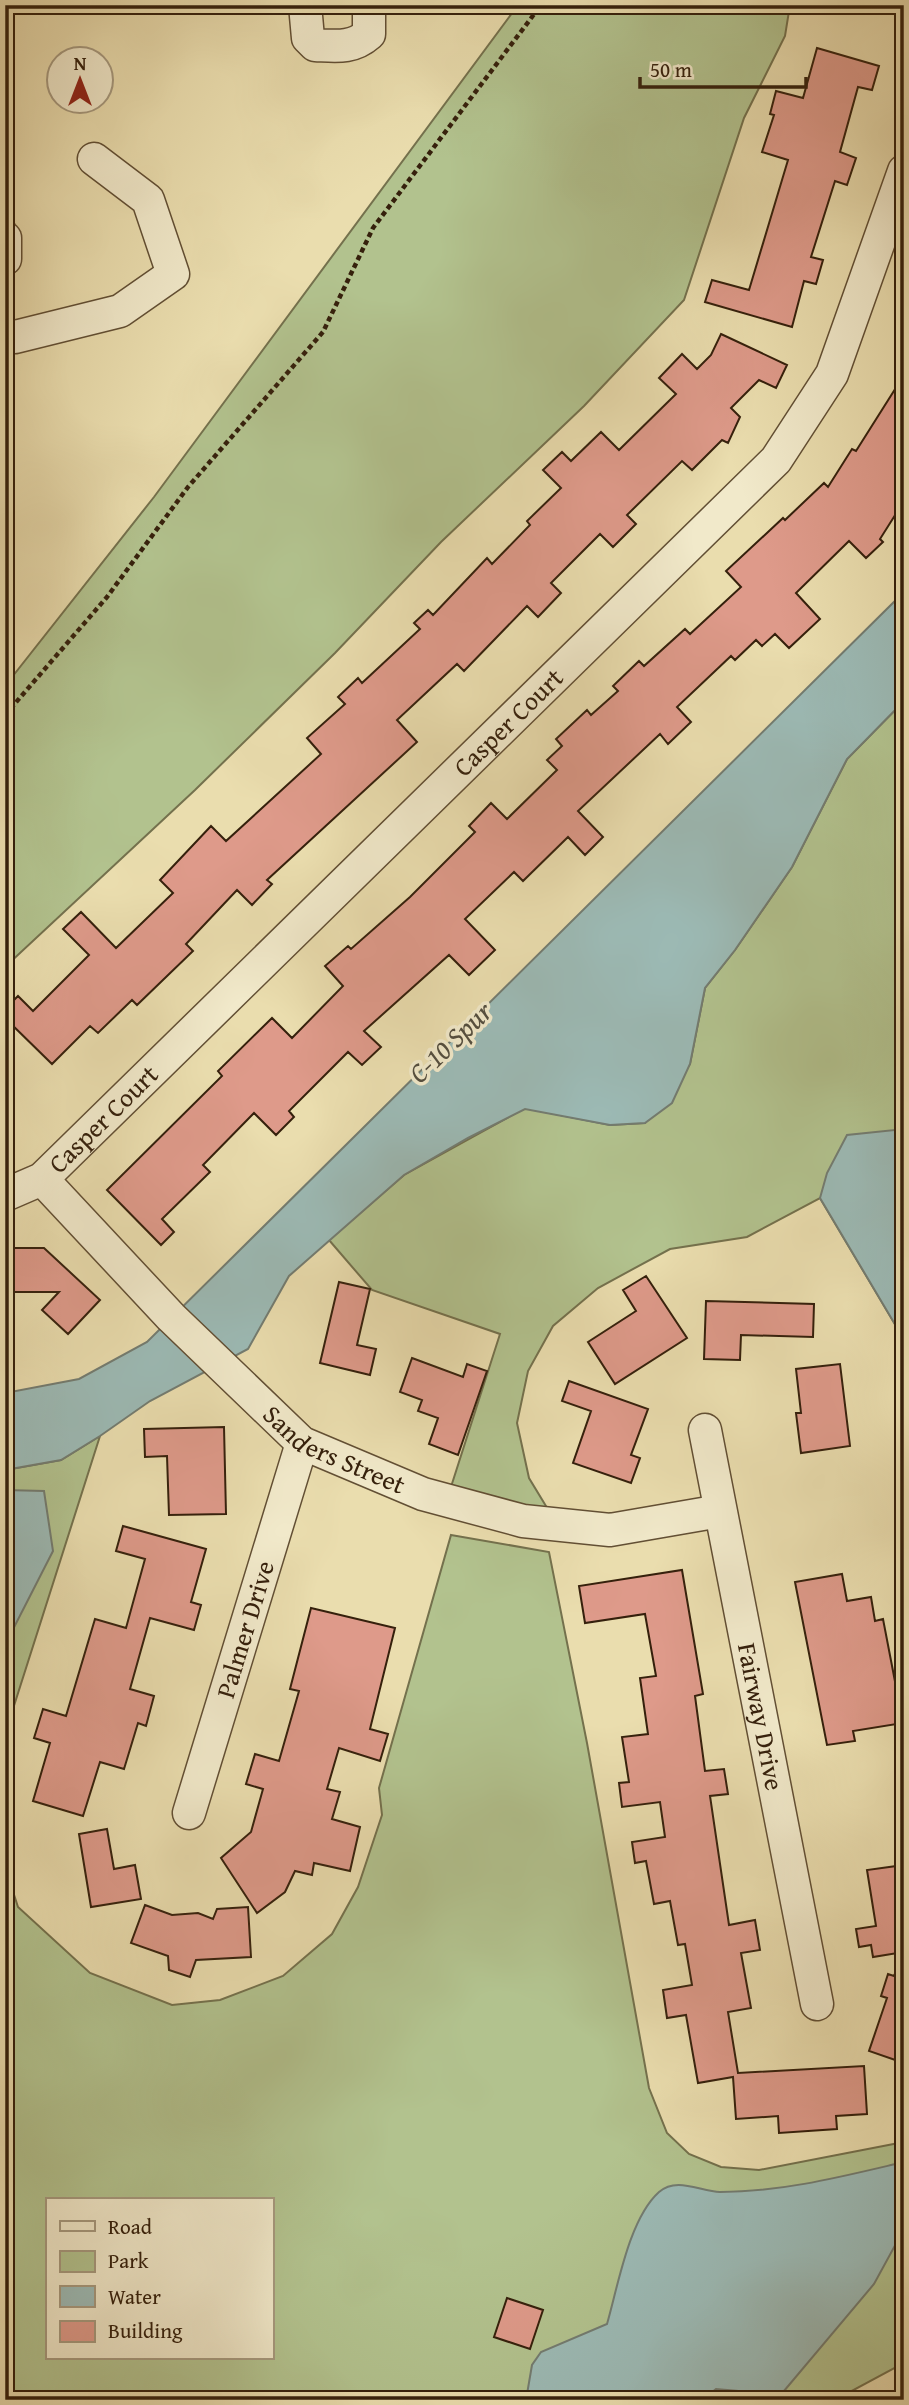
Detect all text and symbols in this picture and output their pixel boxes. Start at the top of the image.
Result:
north arrow [46,46,116,116]
scale bar [640,46,806,90]
text: N [74,49,87,77]
text: 50 m [650,54,692,85]
street label: Casper Court [444,659,572,785]
water label: C-10 Spur [398,990,502,1092]
street label: Casper Court [39,1055,167,1182]
street label: Sanders Street [254,1395,412,1503]
street label: Palmer Drive [205,1556,284,1703]
street label: Fairway Drive [728,1639,795,1794]
legend [46,2198,273,2360]
text: Road [108,2211,153,2242]
text: Park [108,2245,149,2276]
text: Water [108,2281,161,2312]
text: Building [108,2315,183,2346]

